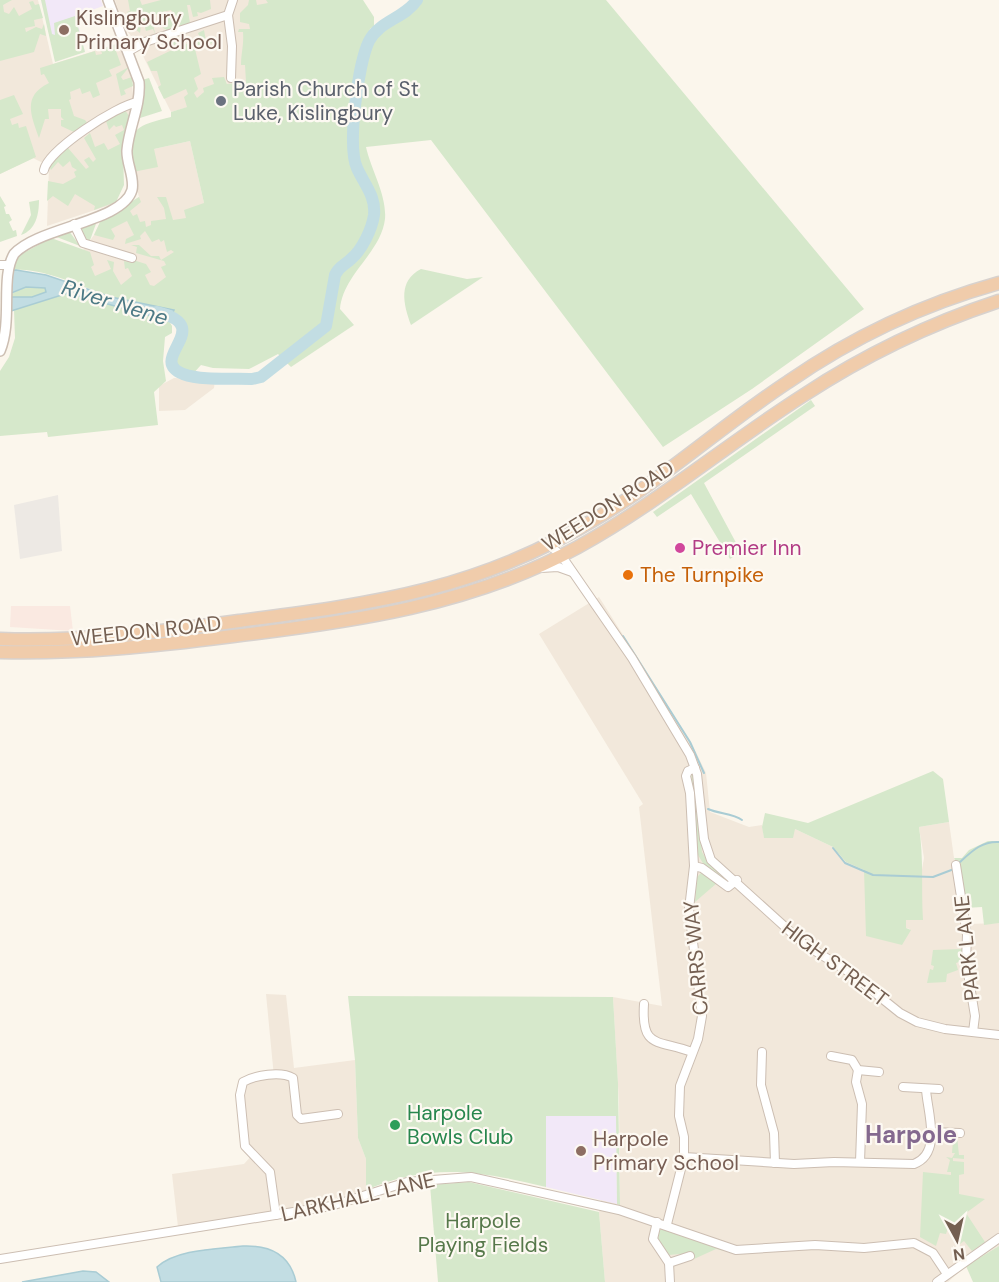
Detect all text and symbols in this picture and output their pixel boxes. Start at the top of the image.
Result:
place label: Kislingbury Primary School [76,4,222,56]
marker: Kislingbury Primary School [57,23,71,37]
place label: Parish Church of St Luke, Kislingbury [233,75,419,127]
marker: Parish Church of St Luke, Kislingbury [214,94,228,108]
water label: River Nene [58,273,172,332]
street label: WEEDON ROAD [537,454,679,558]
place label: Premier Inn [692,534,802,562]
marker: Premier Inn [673,541,687,555]
place label: The Turnpike [640,561,764,589]
marker: The Turnpike [621,568,635,582]
street label: WEEDON ROAD [69,609,223,653]
street label: PARK LANE [948,894,986,1002]
street label: CARRS WAY [677,900,715,1016]
street label: HIGH STREET [776,915,894,1013]
place label: Harpole Bowls Club [407,1099,513,1151]
marker: Harpole Bowls Club [388,1118,402,1132]
district label: Harpole [865,1119,957,1150]
place label: Harpole Primary School [593,1125,739,1177]
marker: Harpole Primary School [574,1144,588,1158]
street label: LARKHALL LANE [278,1166,438,1228]
park label: Harpole Playing Fields [418,1207,548,1259]
north arrow [927,1210,987,1270]
text: N [952,1243,966,1266]

